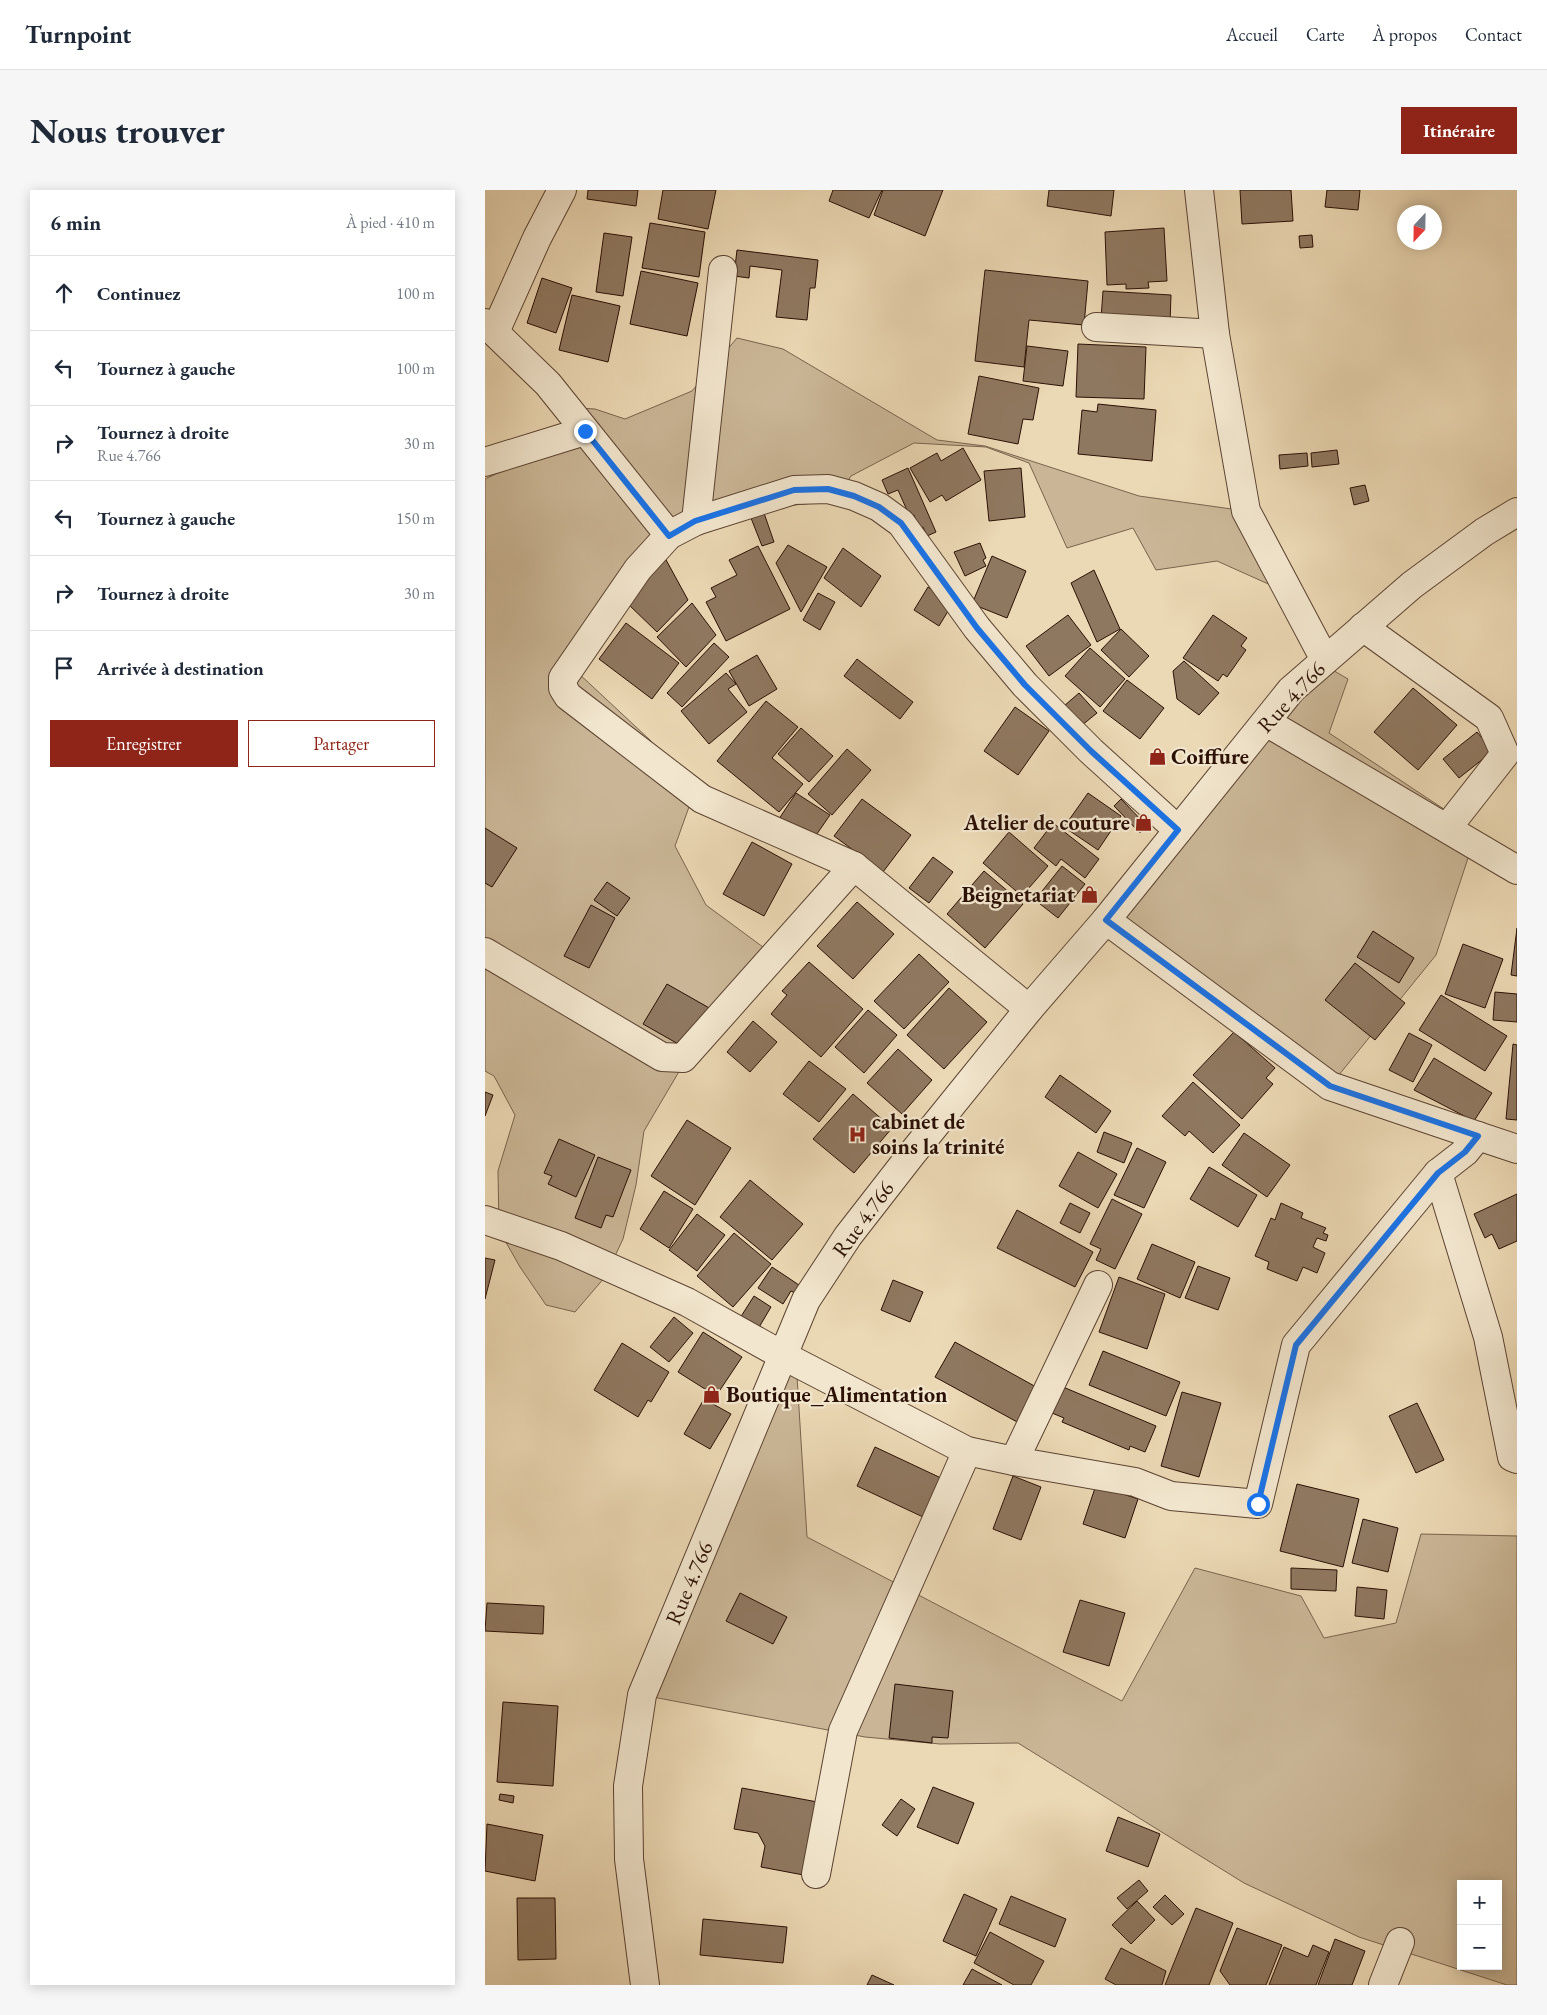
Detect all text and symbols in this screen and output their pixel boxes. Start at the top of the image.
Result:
text: Turnpoint [25,19,131,50]
text: Accueil [1226,23,1278,46]
text: Carte [1306,23,1345,46]
text: À propos [1373,23,1437,46]
text: Contact [1465,23,1522,46]
button: Itinéraire [1401,107,1517,154]
text: Nous trouver [30,108,225,153]
north arrow [1397,205,1442,250]
text: 6 min [50,209,101,236]
text: À pied · 410 m [346,212,435,233]
icon: ahead [50,279,78,307]
text: Continuez [97,281,181,306]
text: 100 m [396,283,435,304]
icon: left [50,354,78,382]
text: Tournez à gauche [97,356,235,381]
text: 100 m [396,358,435,379]
text: Tournez à droite [97,420,229,445]
route end [574,420,597,443]
icon: right [50,429,78,457]
text: 30 m [404,433,435,454]
text: Rue 4.766 [97,445,161,466]
icon: left [50,504,78,532]
text: Tournez à gauche [97,506,235,531]
text: 150 m [396,508,435,529]
icon: right [50,579,78,607]
text: Tournez à droite [97,581,229,606]
text: 30 m [404,583,435,604]
icon: arrive [50,654,78,682]
street label: Rue 4.766 [1251,655,1332,739]
text: Arrivée à destination [97,656,264,681]
button: Enregistrer [50,720,238,767]
button: Partager [248,720,435,767]
place label: Coiffure [1171,742,1249,771]
shop icon: Coiffure [1147,746,1167,766]
place label: Atelier de couture [963,808,1130,837]
shop icon: Atelier de couture [1134,812,1154,832]
place label: Beignetariat [962,880,1076,909]
shop icon: Beignetariat [1079,884,1099,904]
place label: cabinet de soins la trinité [872,1107,1004,1161]
hospital icon: cabinet de soins la trinité [848,1124,868,1144]
street label: Rue 4.766 [826,1175,901,1263]
place label: Boutique_Alimentation [726,1380,948,1409]
shop icon: Boutique_Alimentation [702,1384,722,1404]
route start [1247,1493,1270,1516]
street label: Rue 4.766 [659,1537,720,1629]
map controls [1457,1880,1502,1970]
button: + [1457,1880,1502,1925]
button: − [1457,1925,1502,1970]

